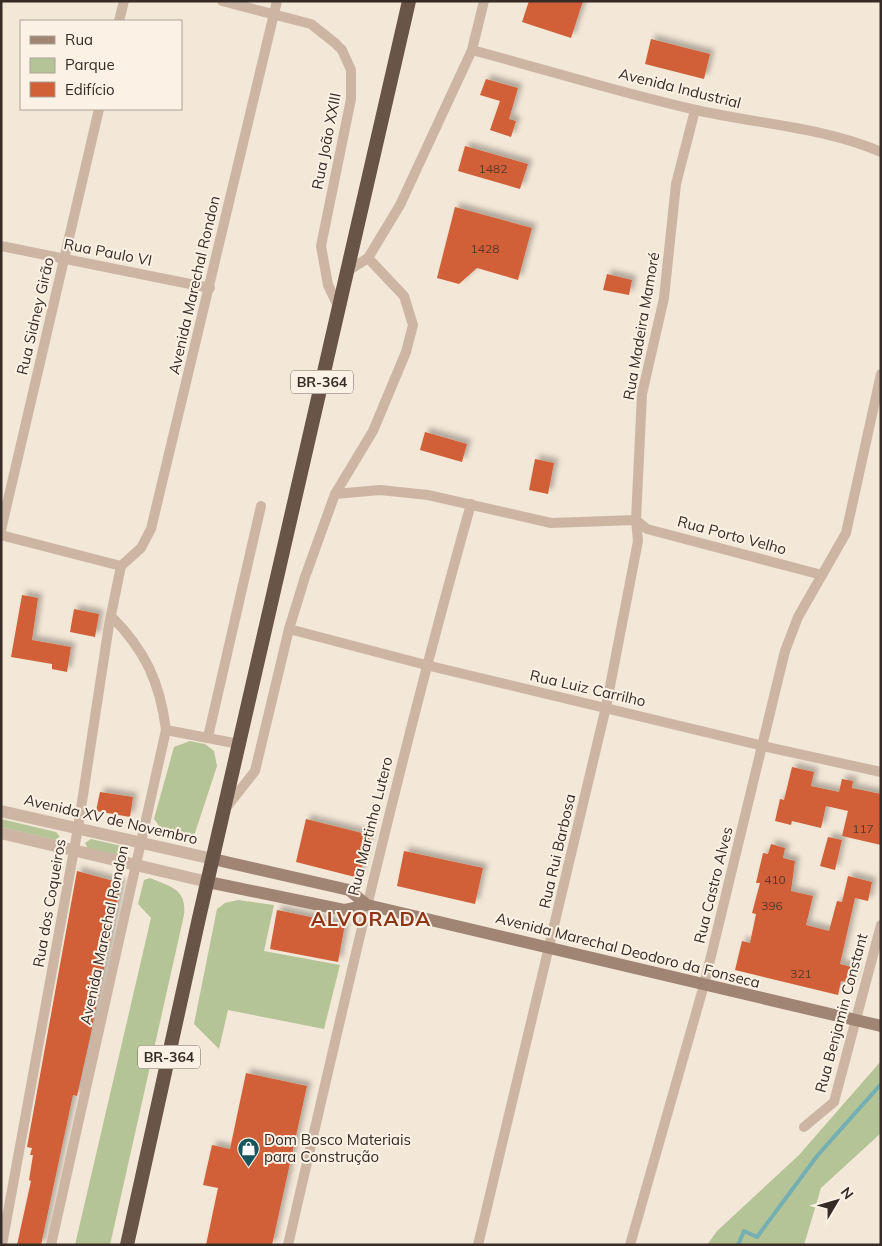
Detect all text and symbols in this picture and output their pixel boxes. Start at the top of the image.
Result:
legend [20,20,182,110]
text: Rua [65,30,93,49]
text: Parque [65,55,115,74]
street label: Avenida Industrial [617,64,743,112]
text: Edifício [65,80,115,99]
street label: Rua João XXIII [307,91,345,191]
house number: 1482 [479,161,507,176]
street label: Avenida Marechal Rondon [164,194,224,376]
street label: Rua Paulo VI [62,234,154,270]
house number: 1428 [471,241,499,256]
street label: Rua Madeira Mamoré [619,251,663,401]
street label: Rua Sidney Girão [12,255,58,377]
road number: BR-364 [291,371,353,394]
street label: Rua Porto Velho [675,511,789,559]
street label: Rua Luiz Carrilho [528,665,648,711]
street label: Rua Martinho Lutero [344,755,396,897]
street label: Avenida XV de Novembro [22,790,200,848]
street label: Rua Rui Barbosa [535,792,579,910]
house number: 117 [852,821,874,836]
street label: Rua Castro Alves [689,825,737,945]
street label: Rua dos Coqueiros [28,837,70,969]
street label: Avenida Marechal Rondon [76,844,132,1026]
house number: 410 [764,872,786,887]
house number: 396 [761,898,783,913]
district label: ALVORADA [311,906,431,931]
street label: Avenida Marechal Deodoro da Fonseca [494,908,762,992]
street label: Rua Benjamin Constant [811,931,871,1095]
house number: 321 [790,966,812,981]
road number: BR-364 [138,1046,200,1068]
place label: Dom Bosco Materiais para Construção [264,1130,411,1166]
shop icon: Dom Bosco Materiais para Construção [236,1136,260,1167]
north arrow [812,1176,862,1226]
text: N [837,1183,858,1203]

